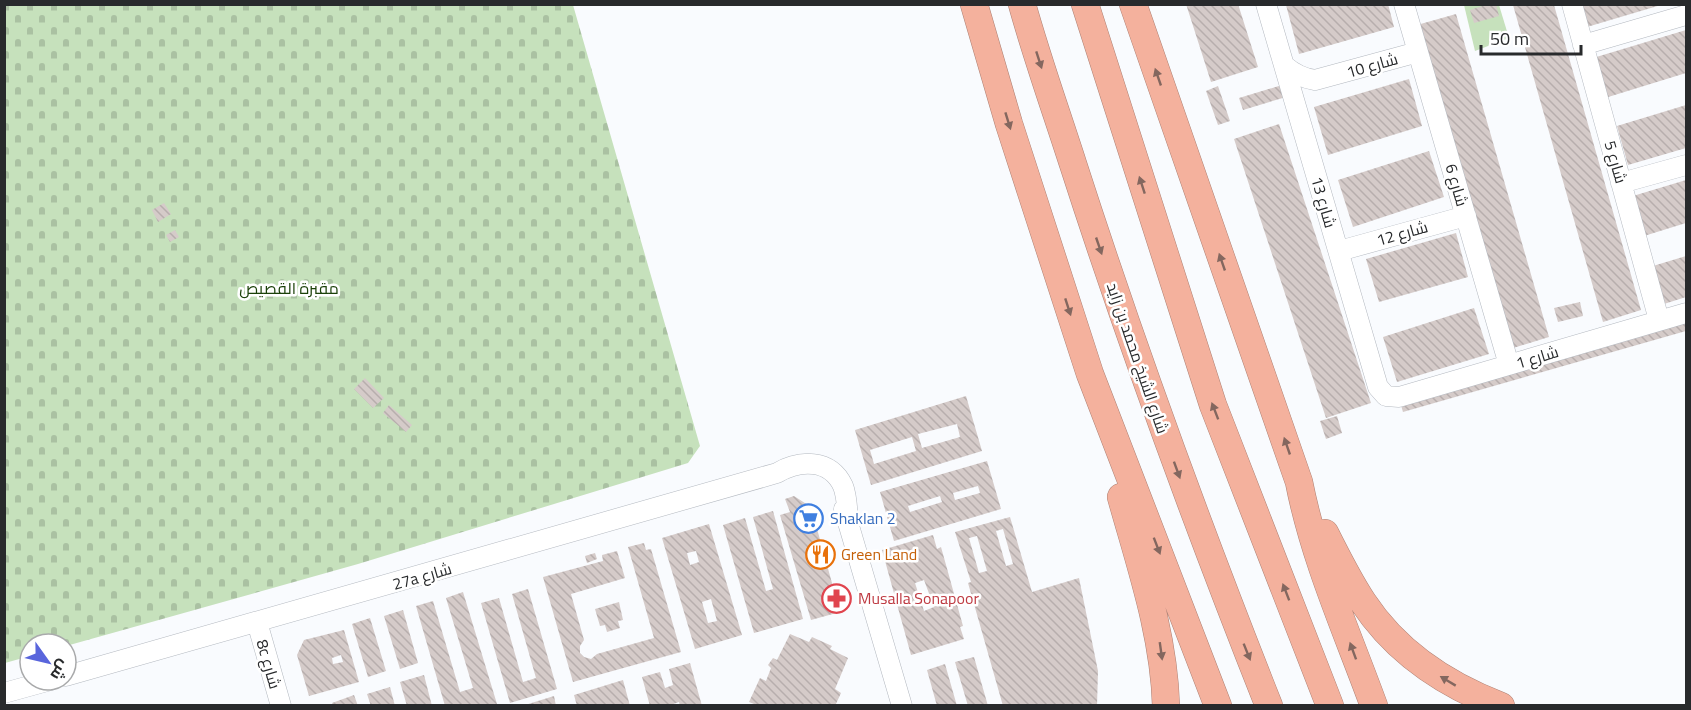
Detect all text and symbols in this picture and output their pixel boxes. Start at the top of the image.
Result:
scale bar [1481,18,1582,56]
text: 50 m [1490,25,1529,52]
street label: شارع 10 [1343,46,1401,84]
one-way arrow [1035,51,1045,69]
one-way arrow [1153,68,1162,86]
one-way arrow [1004,112,1014,130]
street label: شارع 5 [1598,138,1634,186]
street label: شارع 6 [1439,161,1475,209]
street label: شارع 13 [1305,173,1343,231]
one-way arrow [1137,176,1146,194]
street label: شارع 12 [1373,214,1431,252]
one-way arrow [1095,237,1105,255]
one-way arrow [1217,252,1227,270]
park label: مقبرة القصيص [239,276,339,300]
street label: شارع الشيخ محمد بن زايد [1101,279,1175,437]
one-way arrow [1064,298,1074,316]
street label: شارع 1 [1513,339,1561,375]
one-way arrow [1210,402,1220,420]
one-way arrow [1281,437,1291,455]
one-way arrow [1173,461,1183,479]
supermarket icon: Shaklan 2 [793,502,825,534]
place label: Shaklan 2 [830,506,896,530]
one-way arrow [1152,537,1162,555]
restaurant icon: Green Land [804,538,836,570]
place label: Green Land [841,542,917,566]
street label: 27a شارع [390,556,454,596]
pharmacy icon: Musalla Sonapoor [821,582,853,614]
one-way arrow [1281,583,1291,601]
place label: Musalla Sonapoor [858,586,979,610]
north arrow [18,632,78,692]
street label: 8c شارع [251,636,287,692]
one-way arrow [1156,641,1165,660]
one-way arrow [1348,641,1358,659]
one-way arrow [1242,643,1252,661]
text: ش [45,655,76,686]
one-way arrow [1439,676,1456,686]

